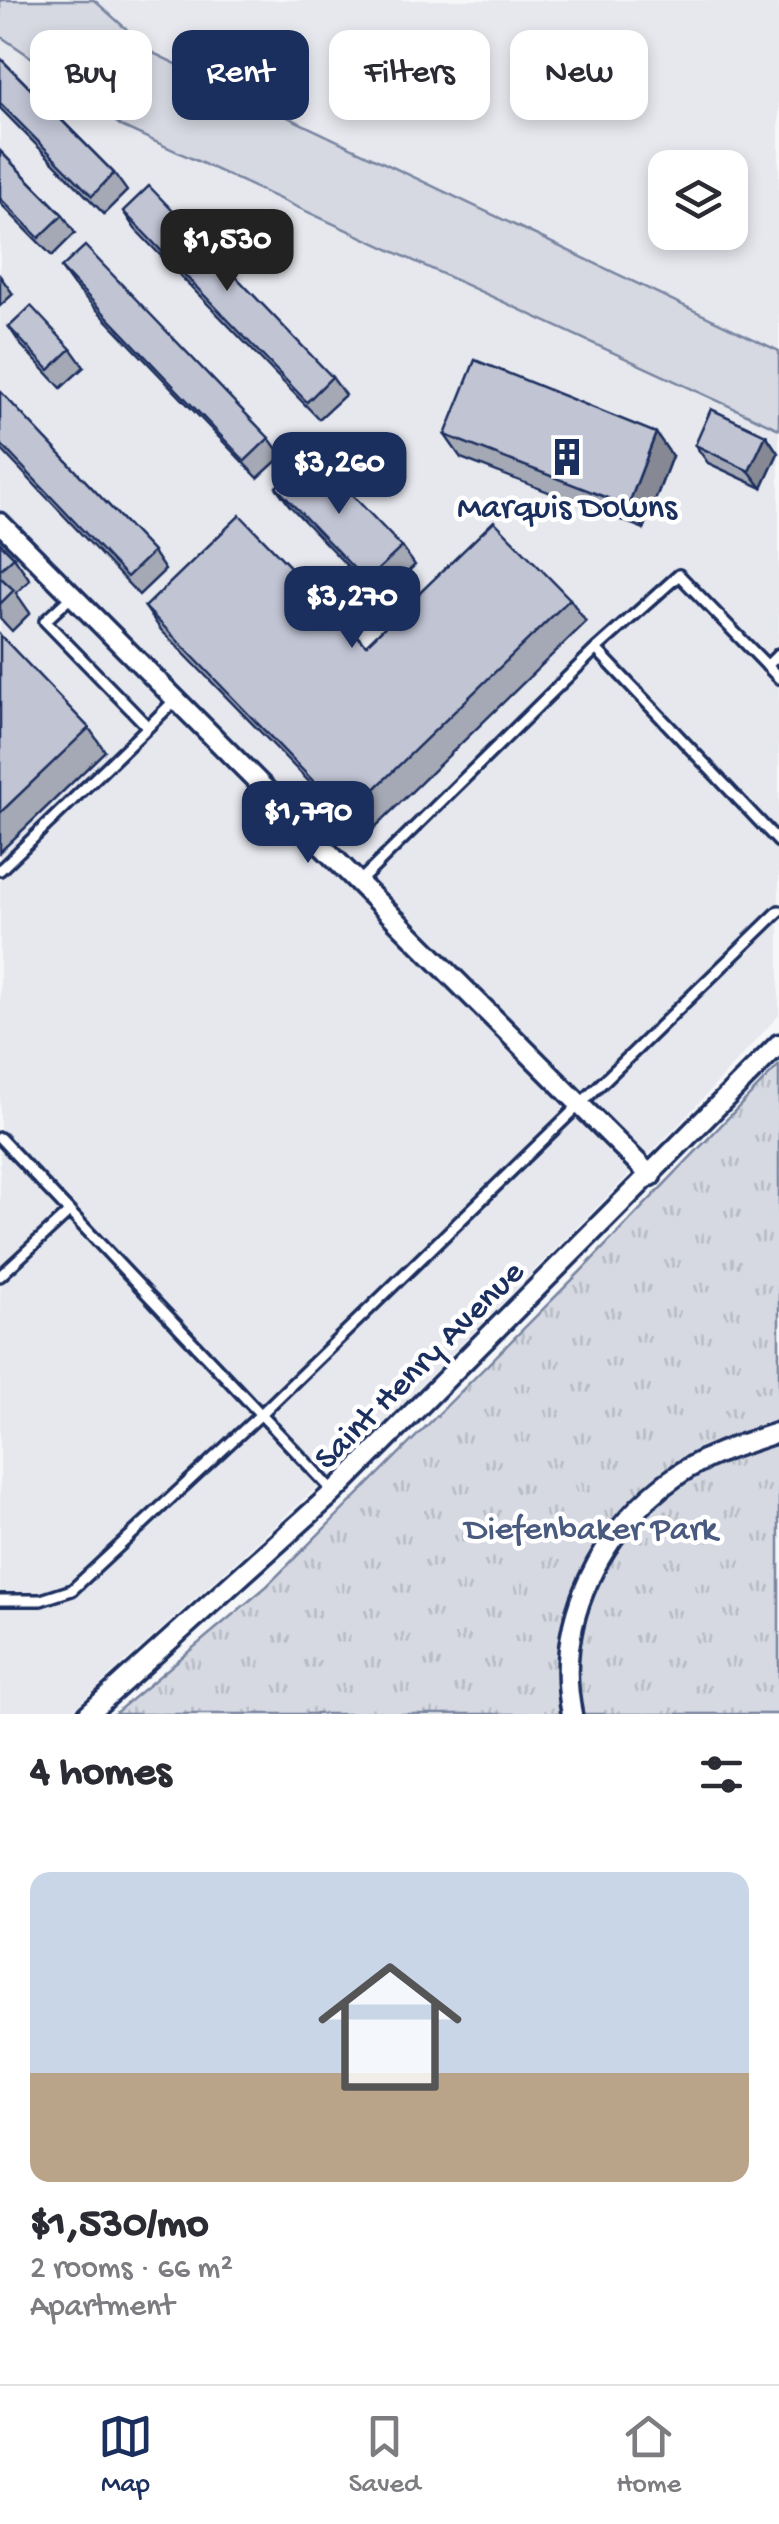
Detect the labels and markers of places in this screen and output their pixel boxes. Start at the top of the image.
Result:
pin: $1,530 [146,209,308,294]
pin: $3,260 [258,432,420,517]
building icon: Marquis Downs [546,436,588,478]
place label: Marquis Downs [457,489,678,530]
pin: $3,270 [271,566,433,651]
pin: $1,790 [227,781,389,866]

